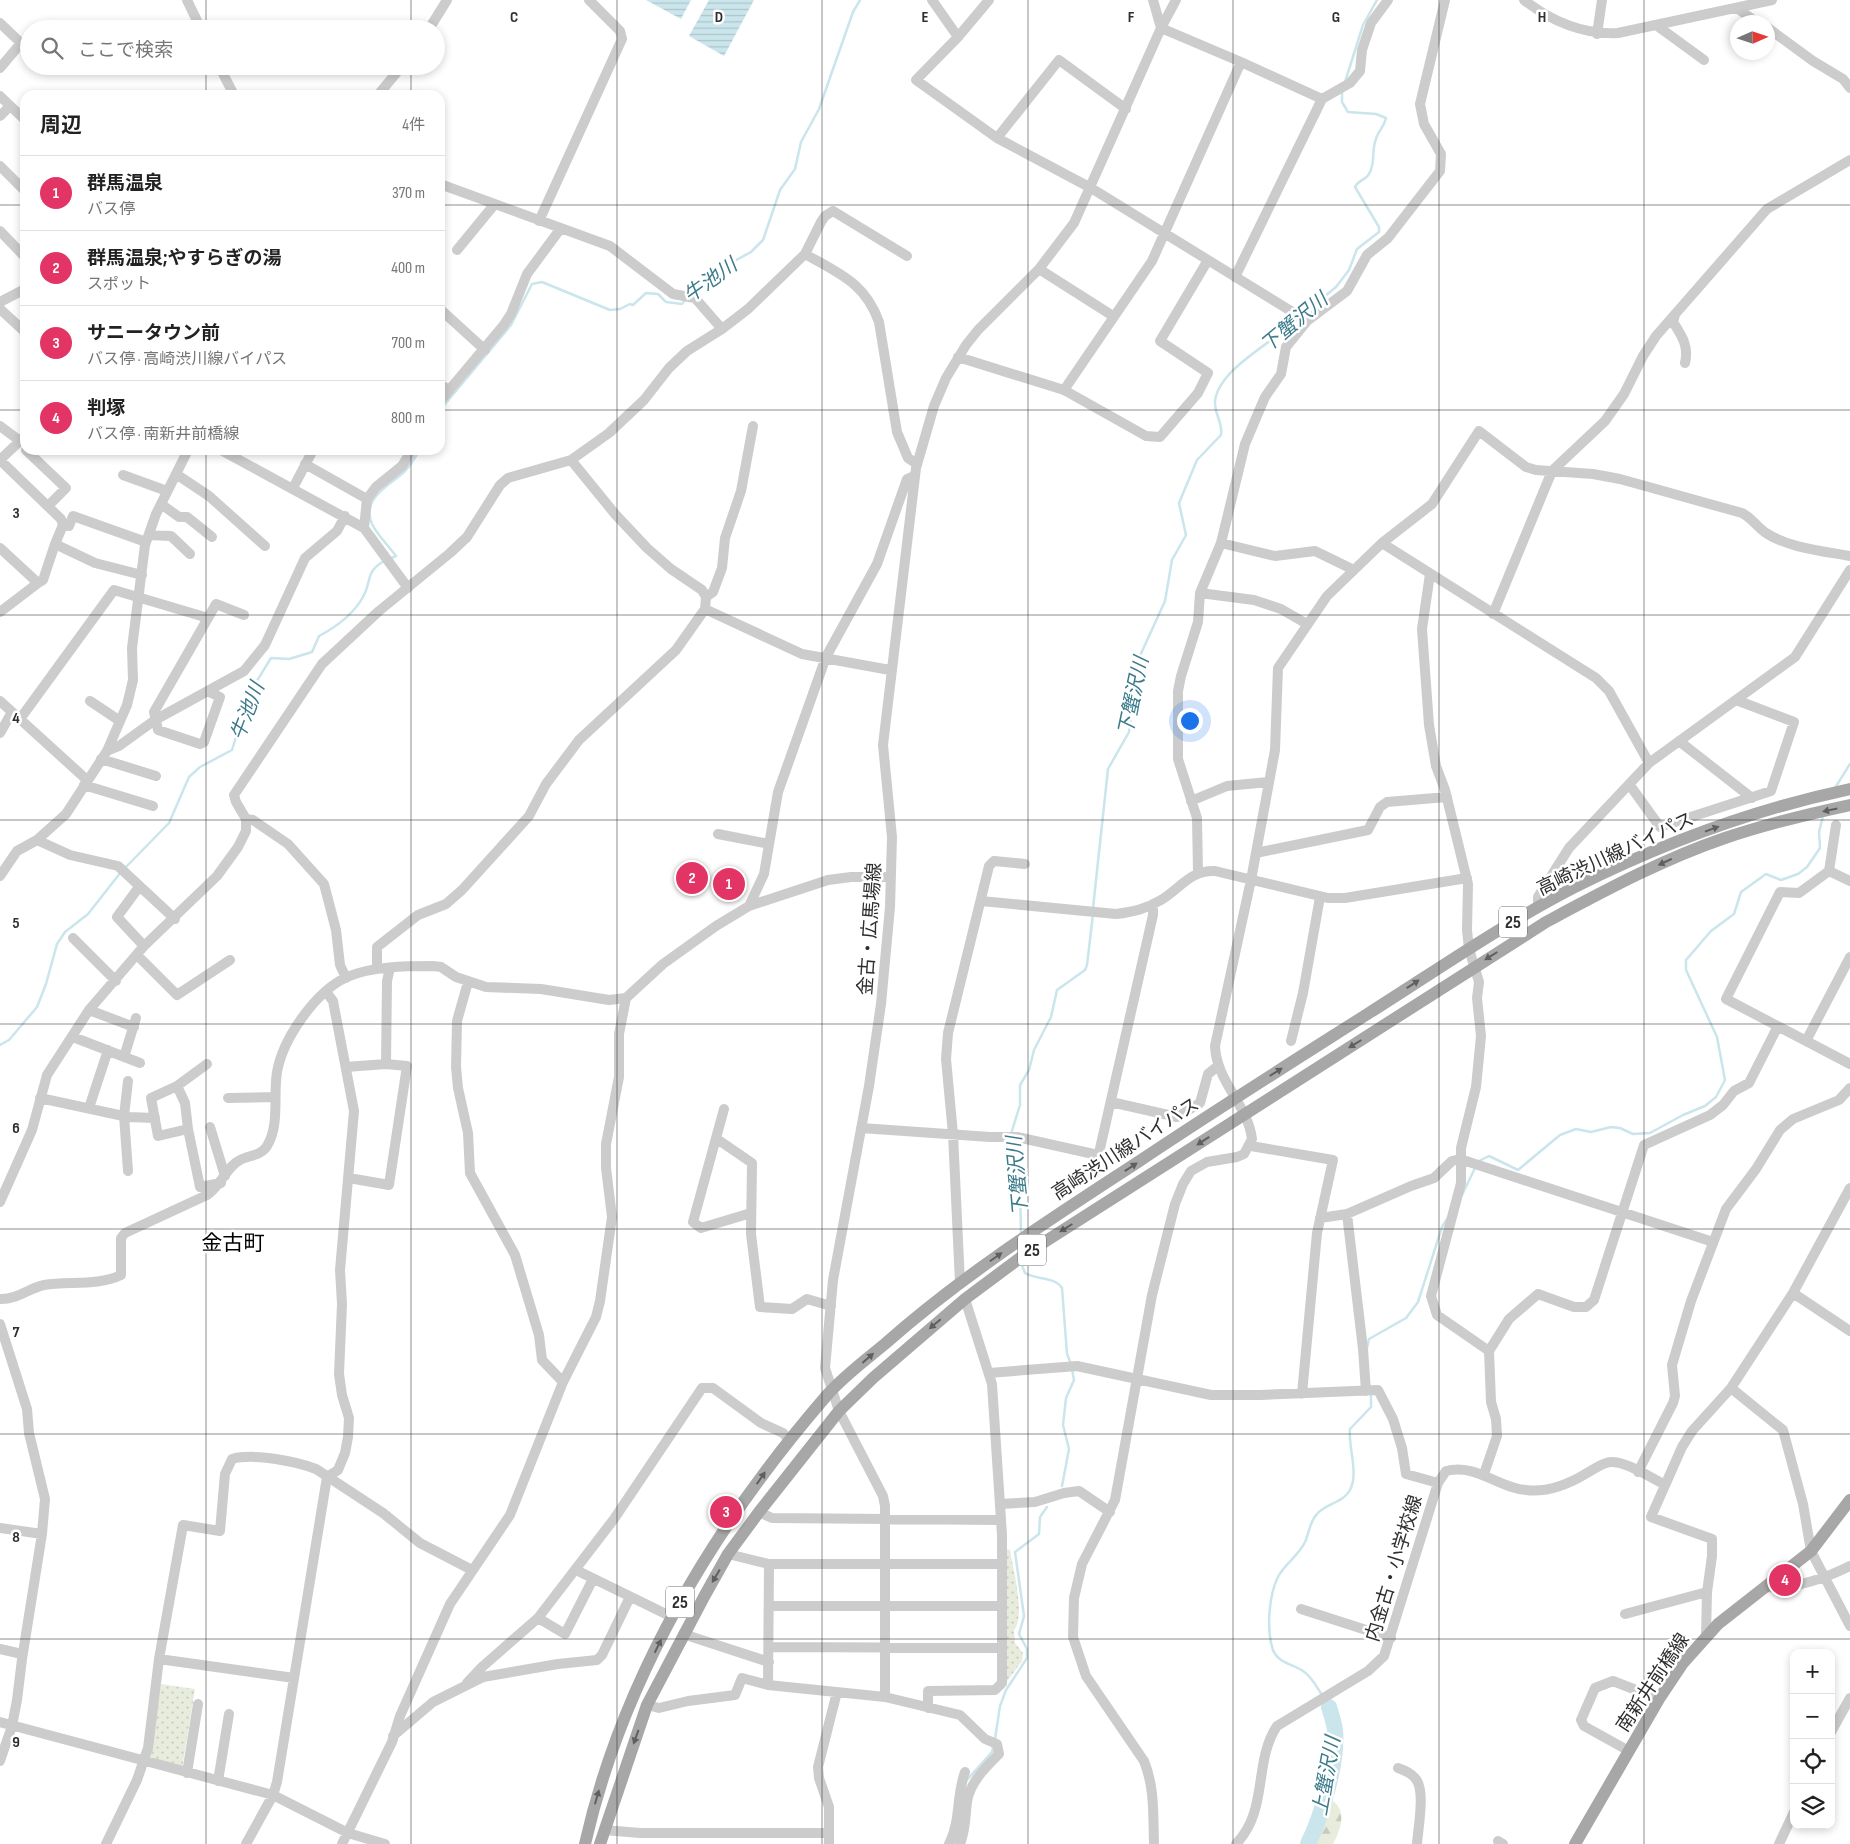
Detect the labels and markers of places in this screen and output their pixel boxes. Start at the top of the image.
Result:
pin: 2 [676,859,708,897]
pin: 1 [713,865,745,903]
pin: 3 [710,1493,742,1531]
pin: 4 [1769,1561,1801,1599]

